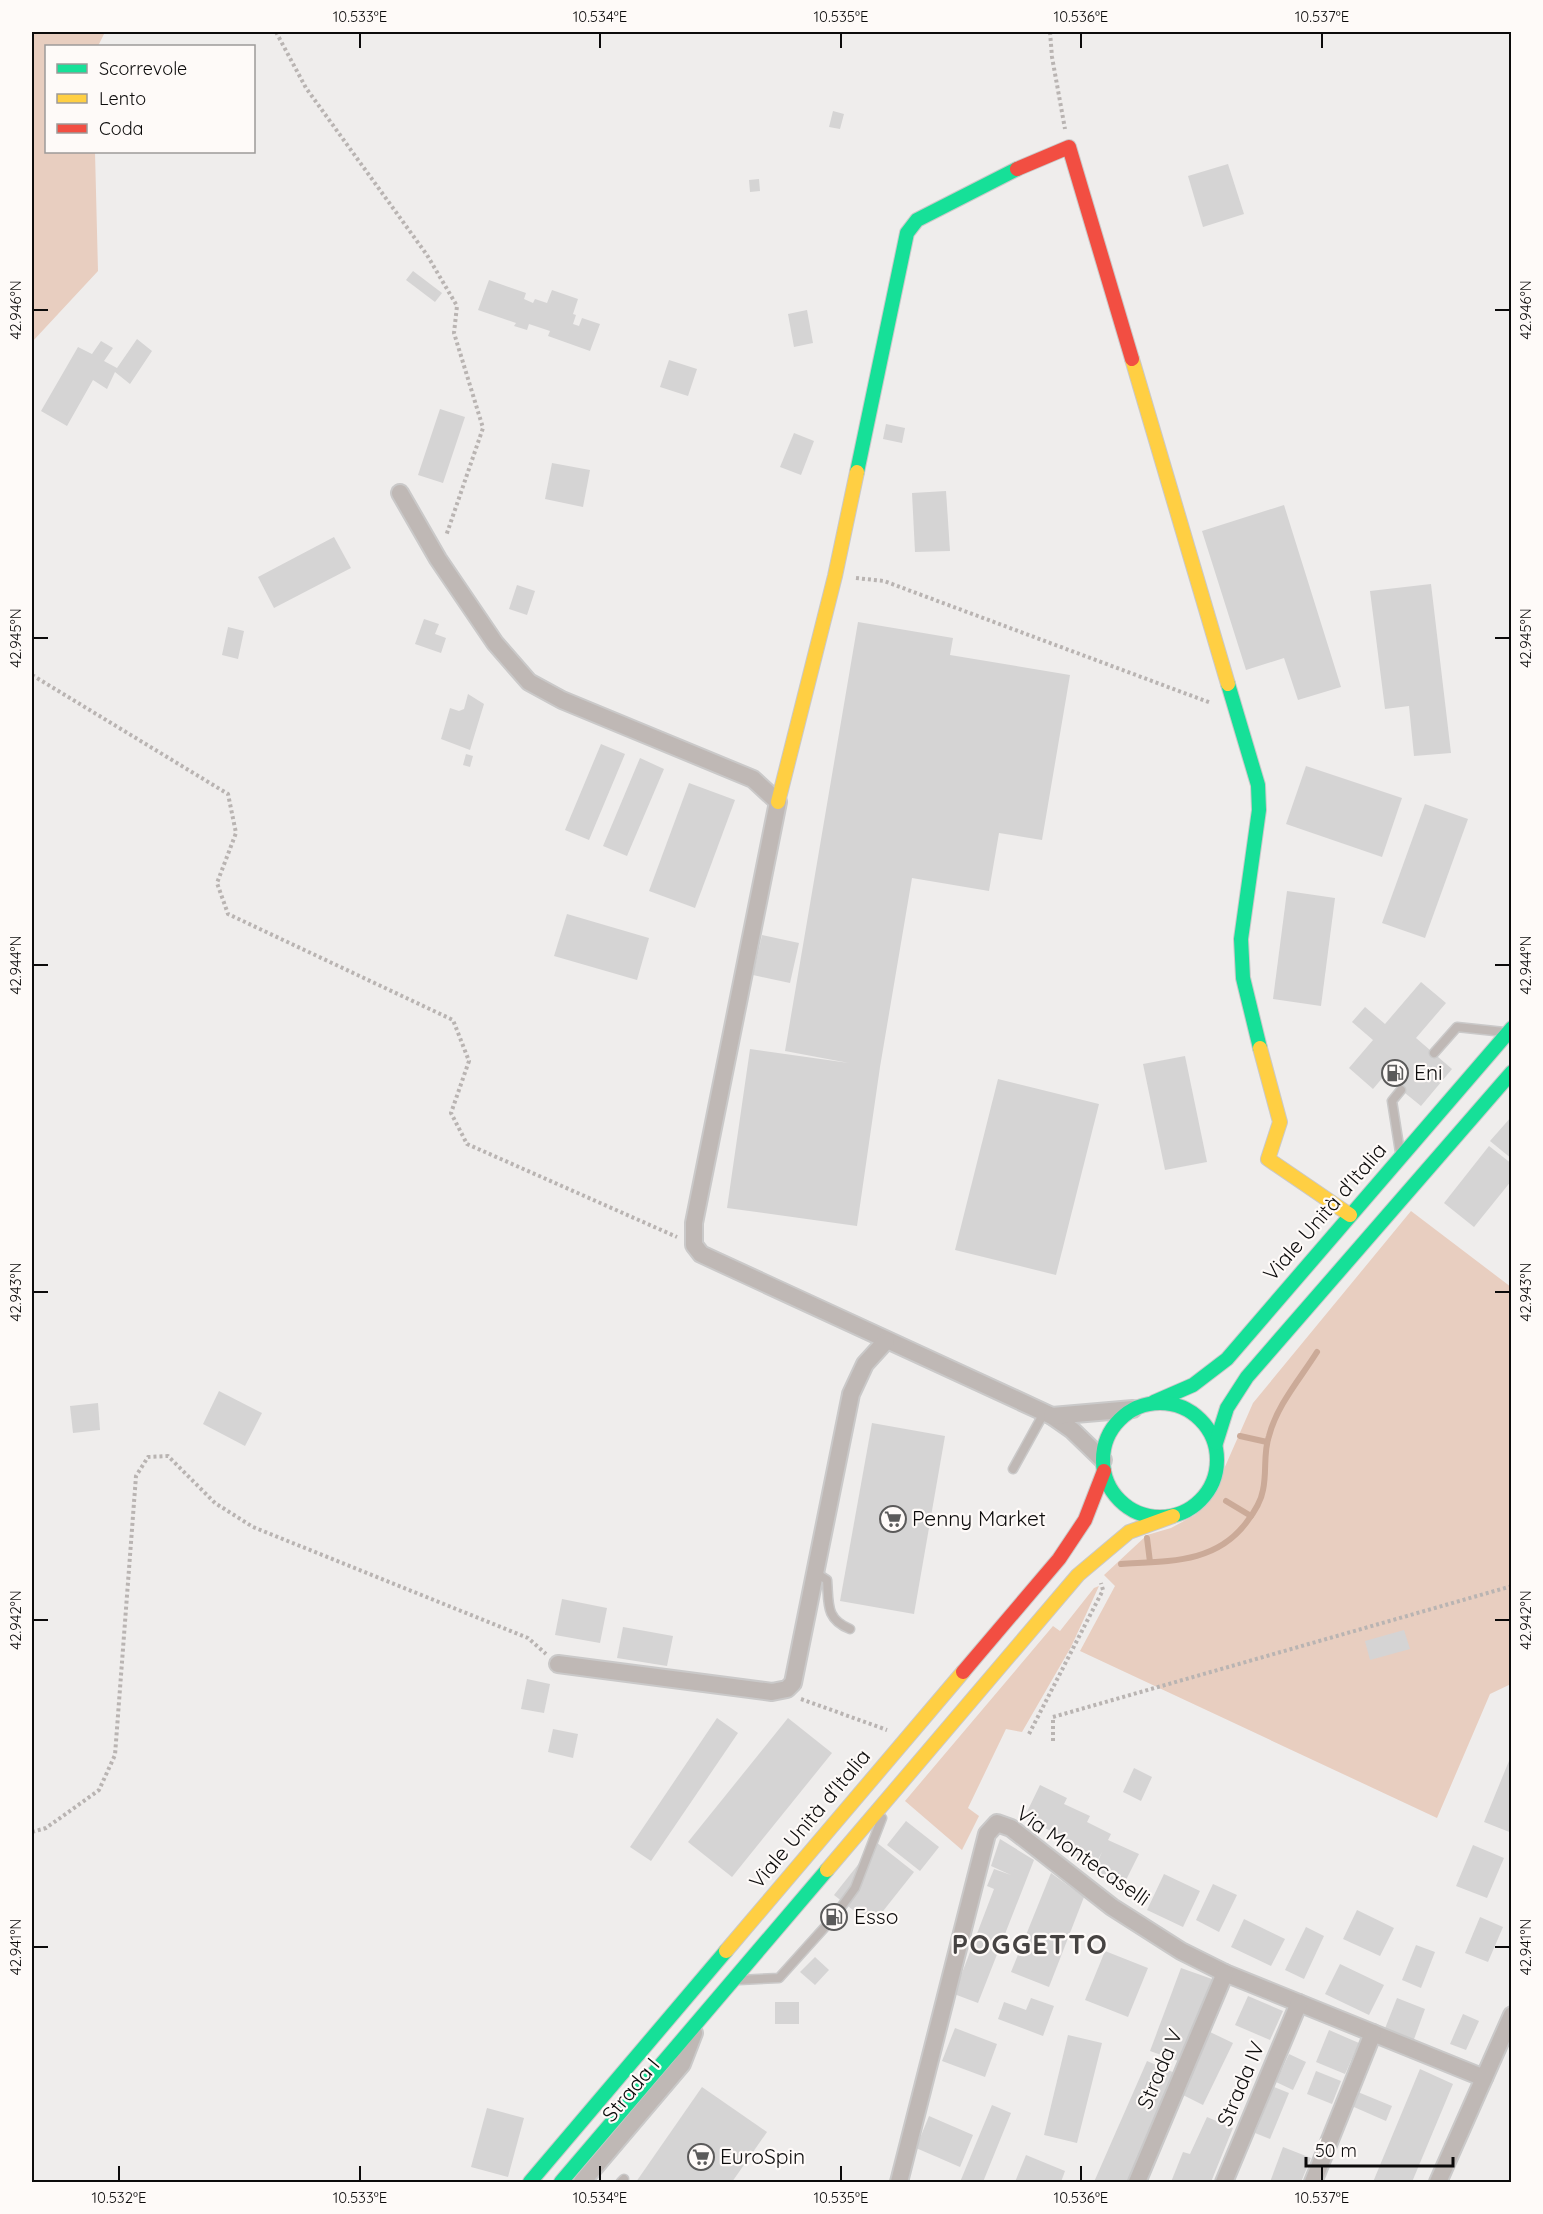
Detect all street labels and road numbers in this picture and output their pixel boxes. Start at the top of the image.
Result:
street label: Viale Unità d'Italia [1257,1137,1391,1286]
street label: Viale Unità d'Italia [743,1743,875,1894]
street label: Via Montecaselli [1012,1799,1156,1911]
street label: Strada V [1131,2025,1188,2113]
street label: Strada IV [1211,2037,1270,2130]
street label: Strada I [596,2052,665,2127]

